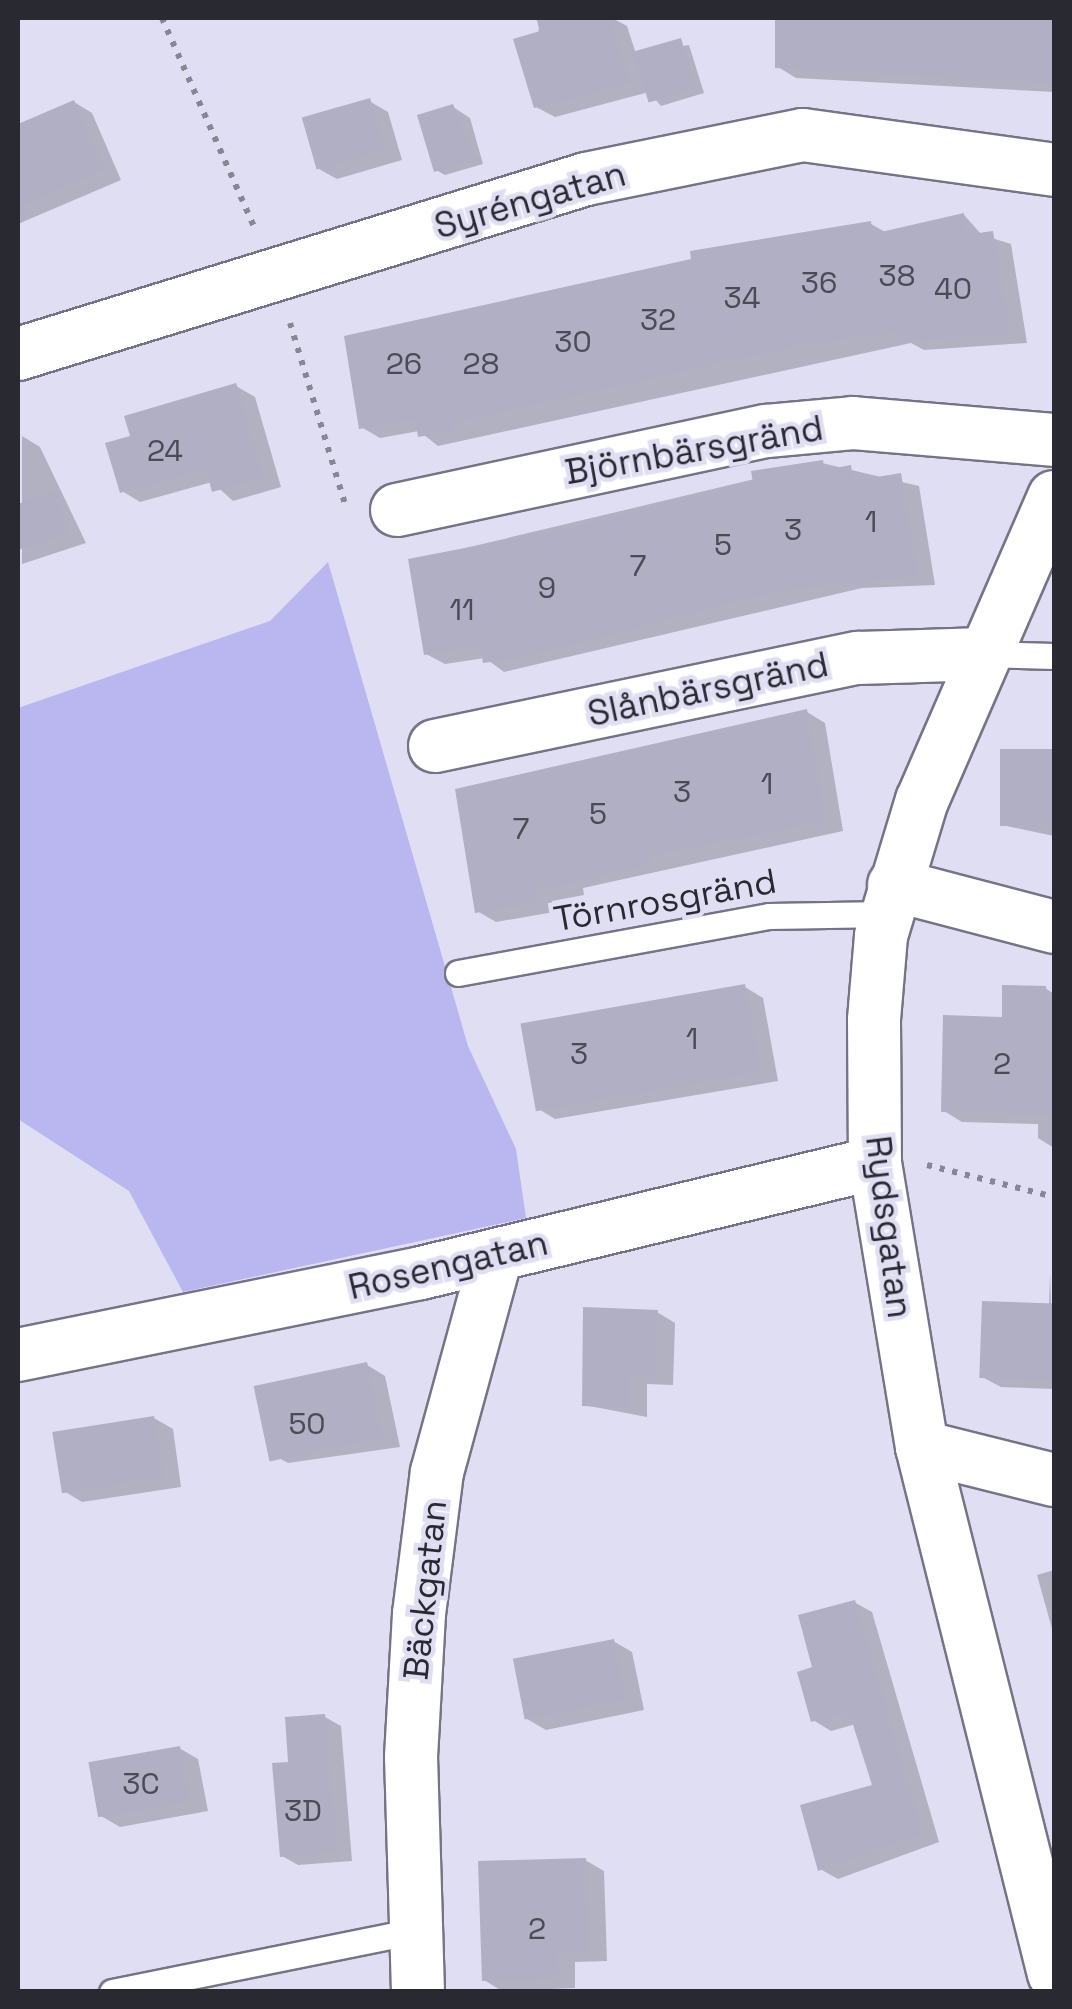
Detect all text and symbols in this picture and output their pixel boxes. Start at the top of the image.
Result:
street label: Syréngatan [430,153,630,247]
house number: 38 [879,258,915,294]
house number: 36 [801,265,837,301]
house number: 40 [934,271,972,307]
house number: 34 [724,280,760,316]
house number: 32 [640,302,676,338]
house number: 30 [554,324,592,360]
house number: 26 [386,346,422,382]
house number: 28 [463,346,499,382]
street label: Björnbärsgränd [562,407,826,493]
house number: 24 [147,433,183,469]
house number: 1 [865,504,877,540]
house number: 3 [784,512,802,548]
house number: 5 [714,527,732,563]
house number: 7 [630,548,646,584]
house number: 9 [538,570,556,606]
house number: 11 [449,592,475,628]
street label: Slånbärsgränd [584,643,832,735]
house number: 1 [761,766,773,802]
house number: 3 [673,774,691,810]
house number: 5 [589,796,607,832]
house number: 7 [513,811,529,847]
street label: Törnrosgränd [550,860,780,940]
house number: 1 [686,1021,698,1057]
house number: 3 [570,1036,588,1072]
house number: 2 [993,1046,1011,1082]
street label: Rydsgatan [857,1133,921,1321]
street label: Rosengatan [344,1222,552,1308]
house number: 50 [288,1406,326,1442]
street label: Bäckgatan [395,1498,455,1682]
house number: 3C [122,1766,160,1802]
house number: 3D [284,1793,322,1829]
house number: 2 [528,1911,546,1947]

